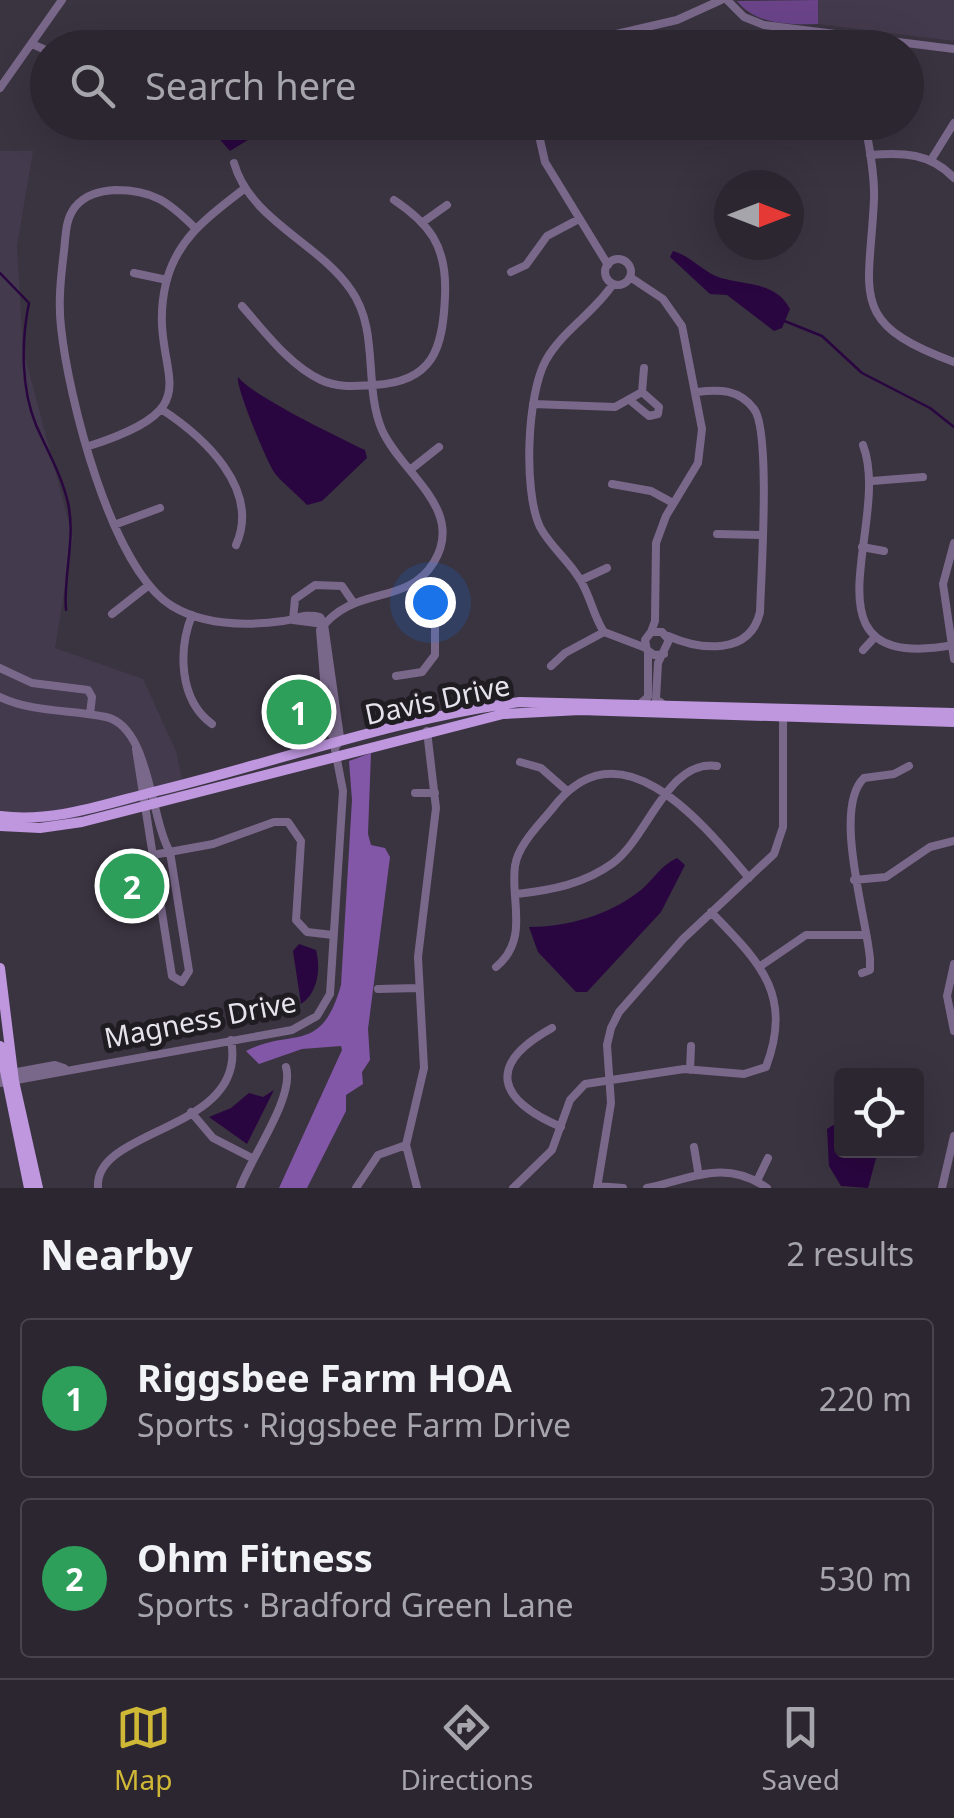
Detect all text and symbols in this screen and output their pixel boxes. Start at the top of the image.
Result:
search box [30,30,924,140]
icon: search [65,58,120,113]
text: Search here [145,59,356,111]
north arrow [714,170,804,260]
your location [405,577,456,628]
street label: Davis Drive [361,665,513,733]
pin: 1 [266,674,332,750]
pin: 2 [100,848,164,924]
street label: Magness Drive [101,982,299,1056]
map controls [834,1068,924,1158]
button: locate [834,1068,924,1158]
text: Nearby [40,1225,193,1282]
text: 2 results [787,1232,914,1275]
text: Riggsbee Farm HOA [137,1351,512,1403]
text: 1 [65,1377,84,1420]
text: 220 m [819,1377,912,1420]
text: Sports · Riggsbee Farm Drive [137,1403,571,1446]
text: Ohm Fitness [137,1531,373,1583]
text: 2 [65,1557,84,1600]
text: 530 m [819,1557,912,1600]
text: Sports · Bradford Green Lane [137,1583,573,1626]
tab: Map [114,1700,172,1798]
tab: Directions [401,1700,533,1798]
tab: Saved [762,1700,840,1798]

